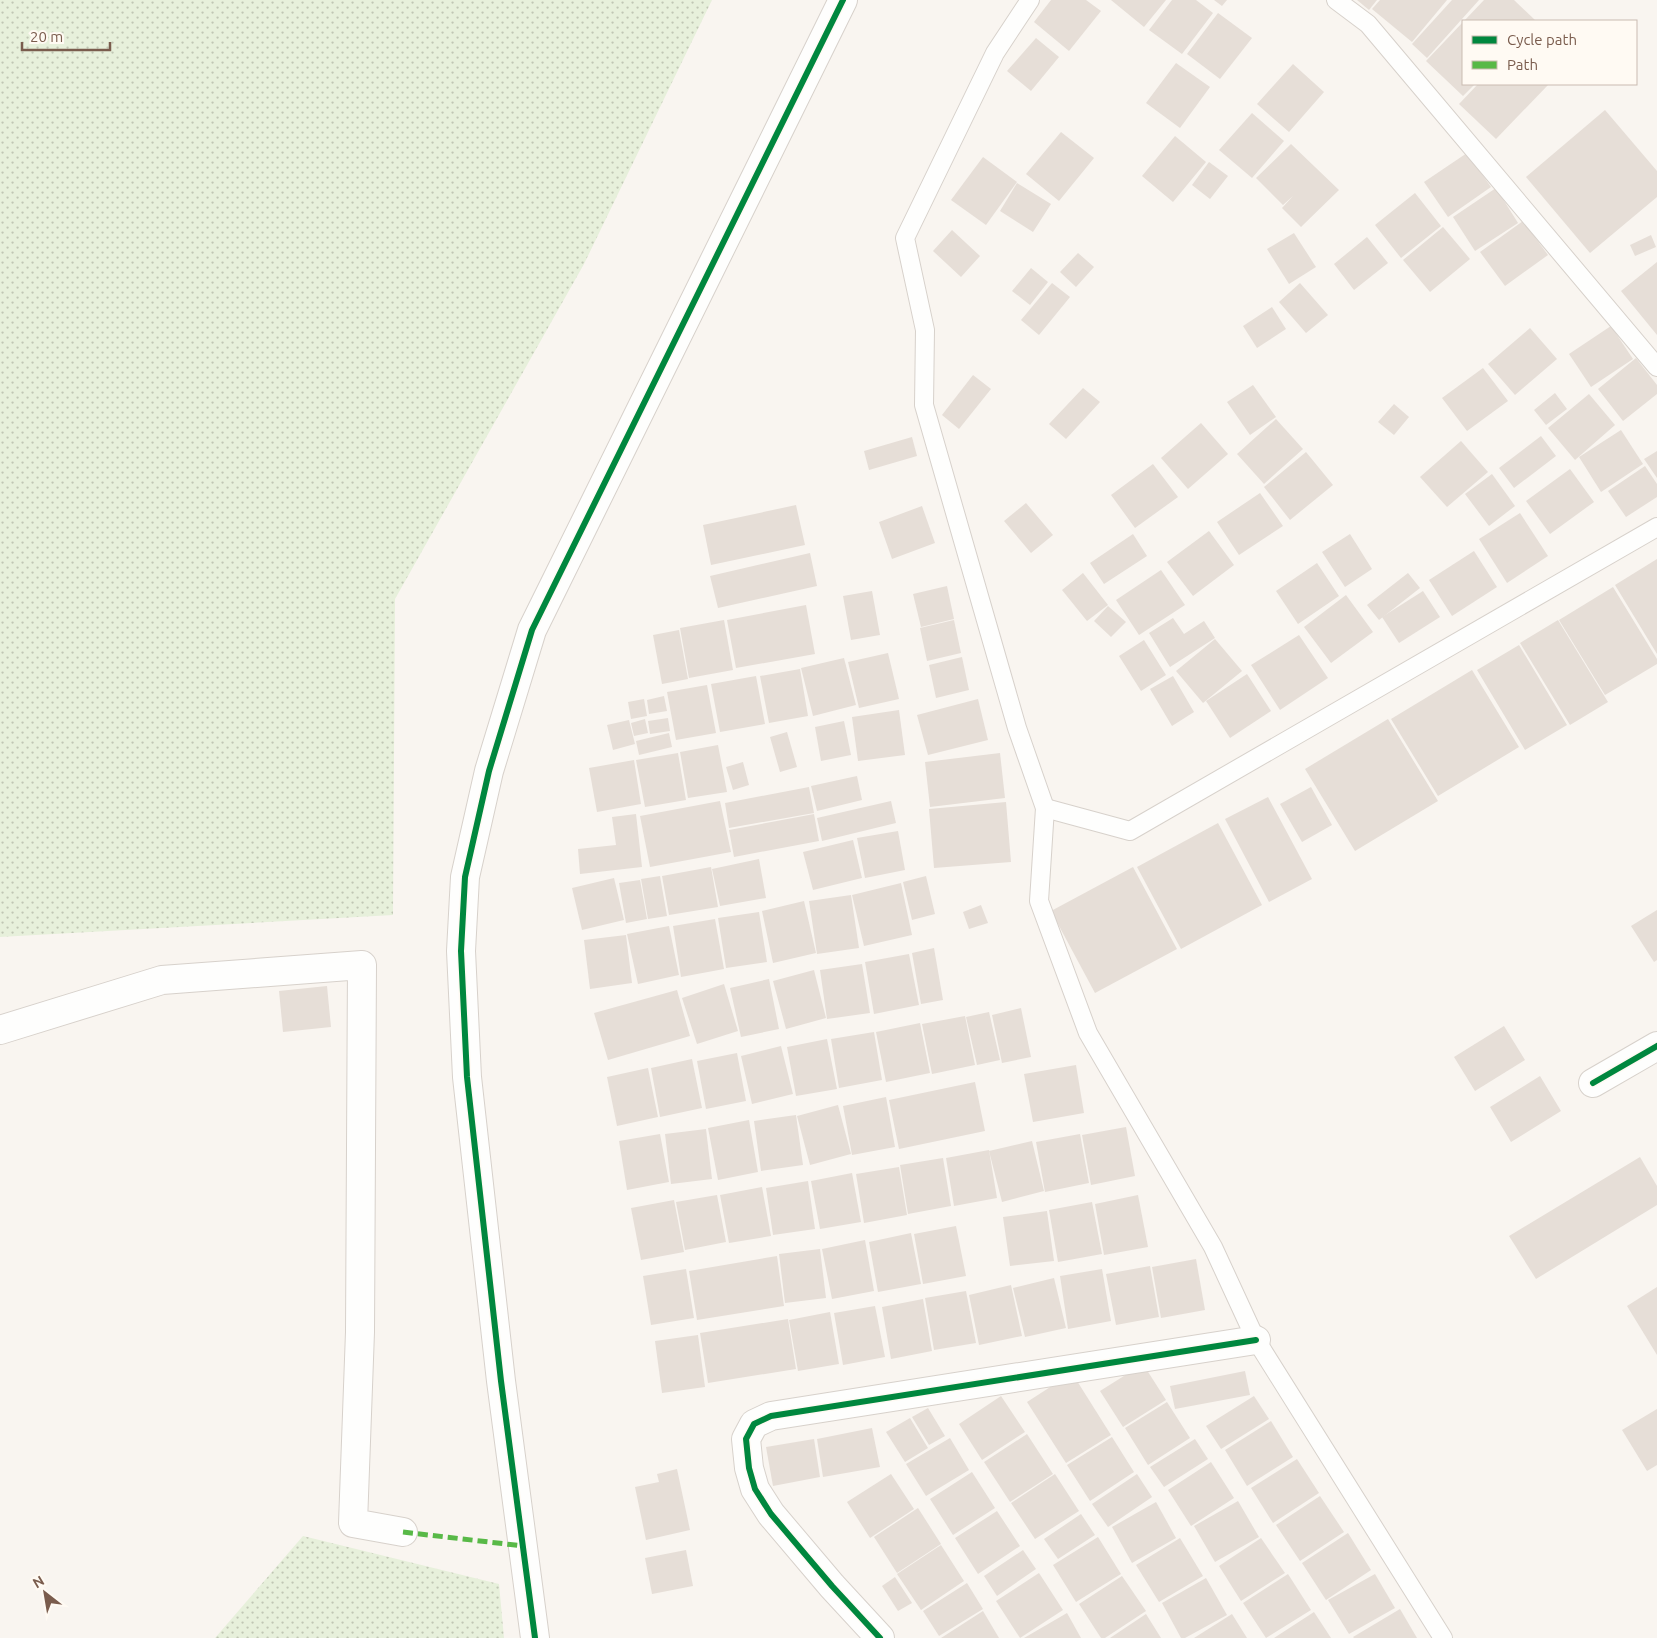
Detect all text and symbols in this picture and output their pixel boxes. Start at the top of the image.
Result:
scale bar [22,20,110,52]
legend [1462,20,1637,85]
text: 20 m [30,28,63,45]
text: Cycle path [1507,31,1577,48]
text: Path [1507,56,1538,73]
north arrow [20,1568,70,1618]
text: N [30,1572,47,1591]

